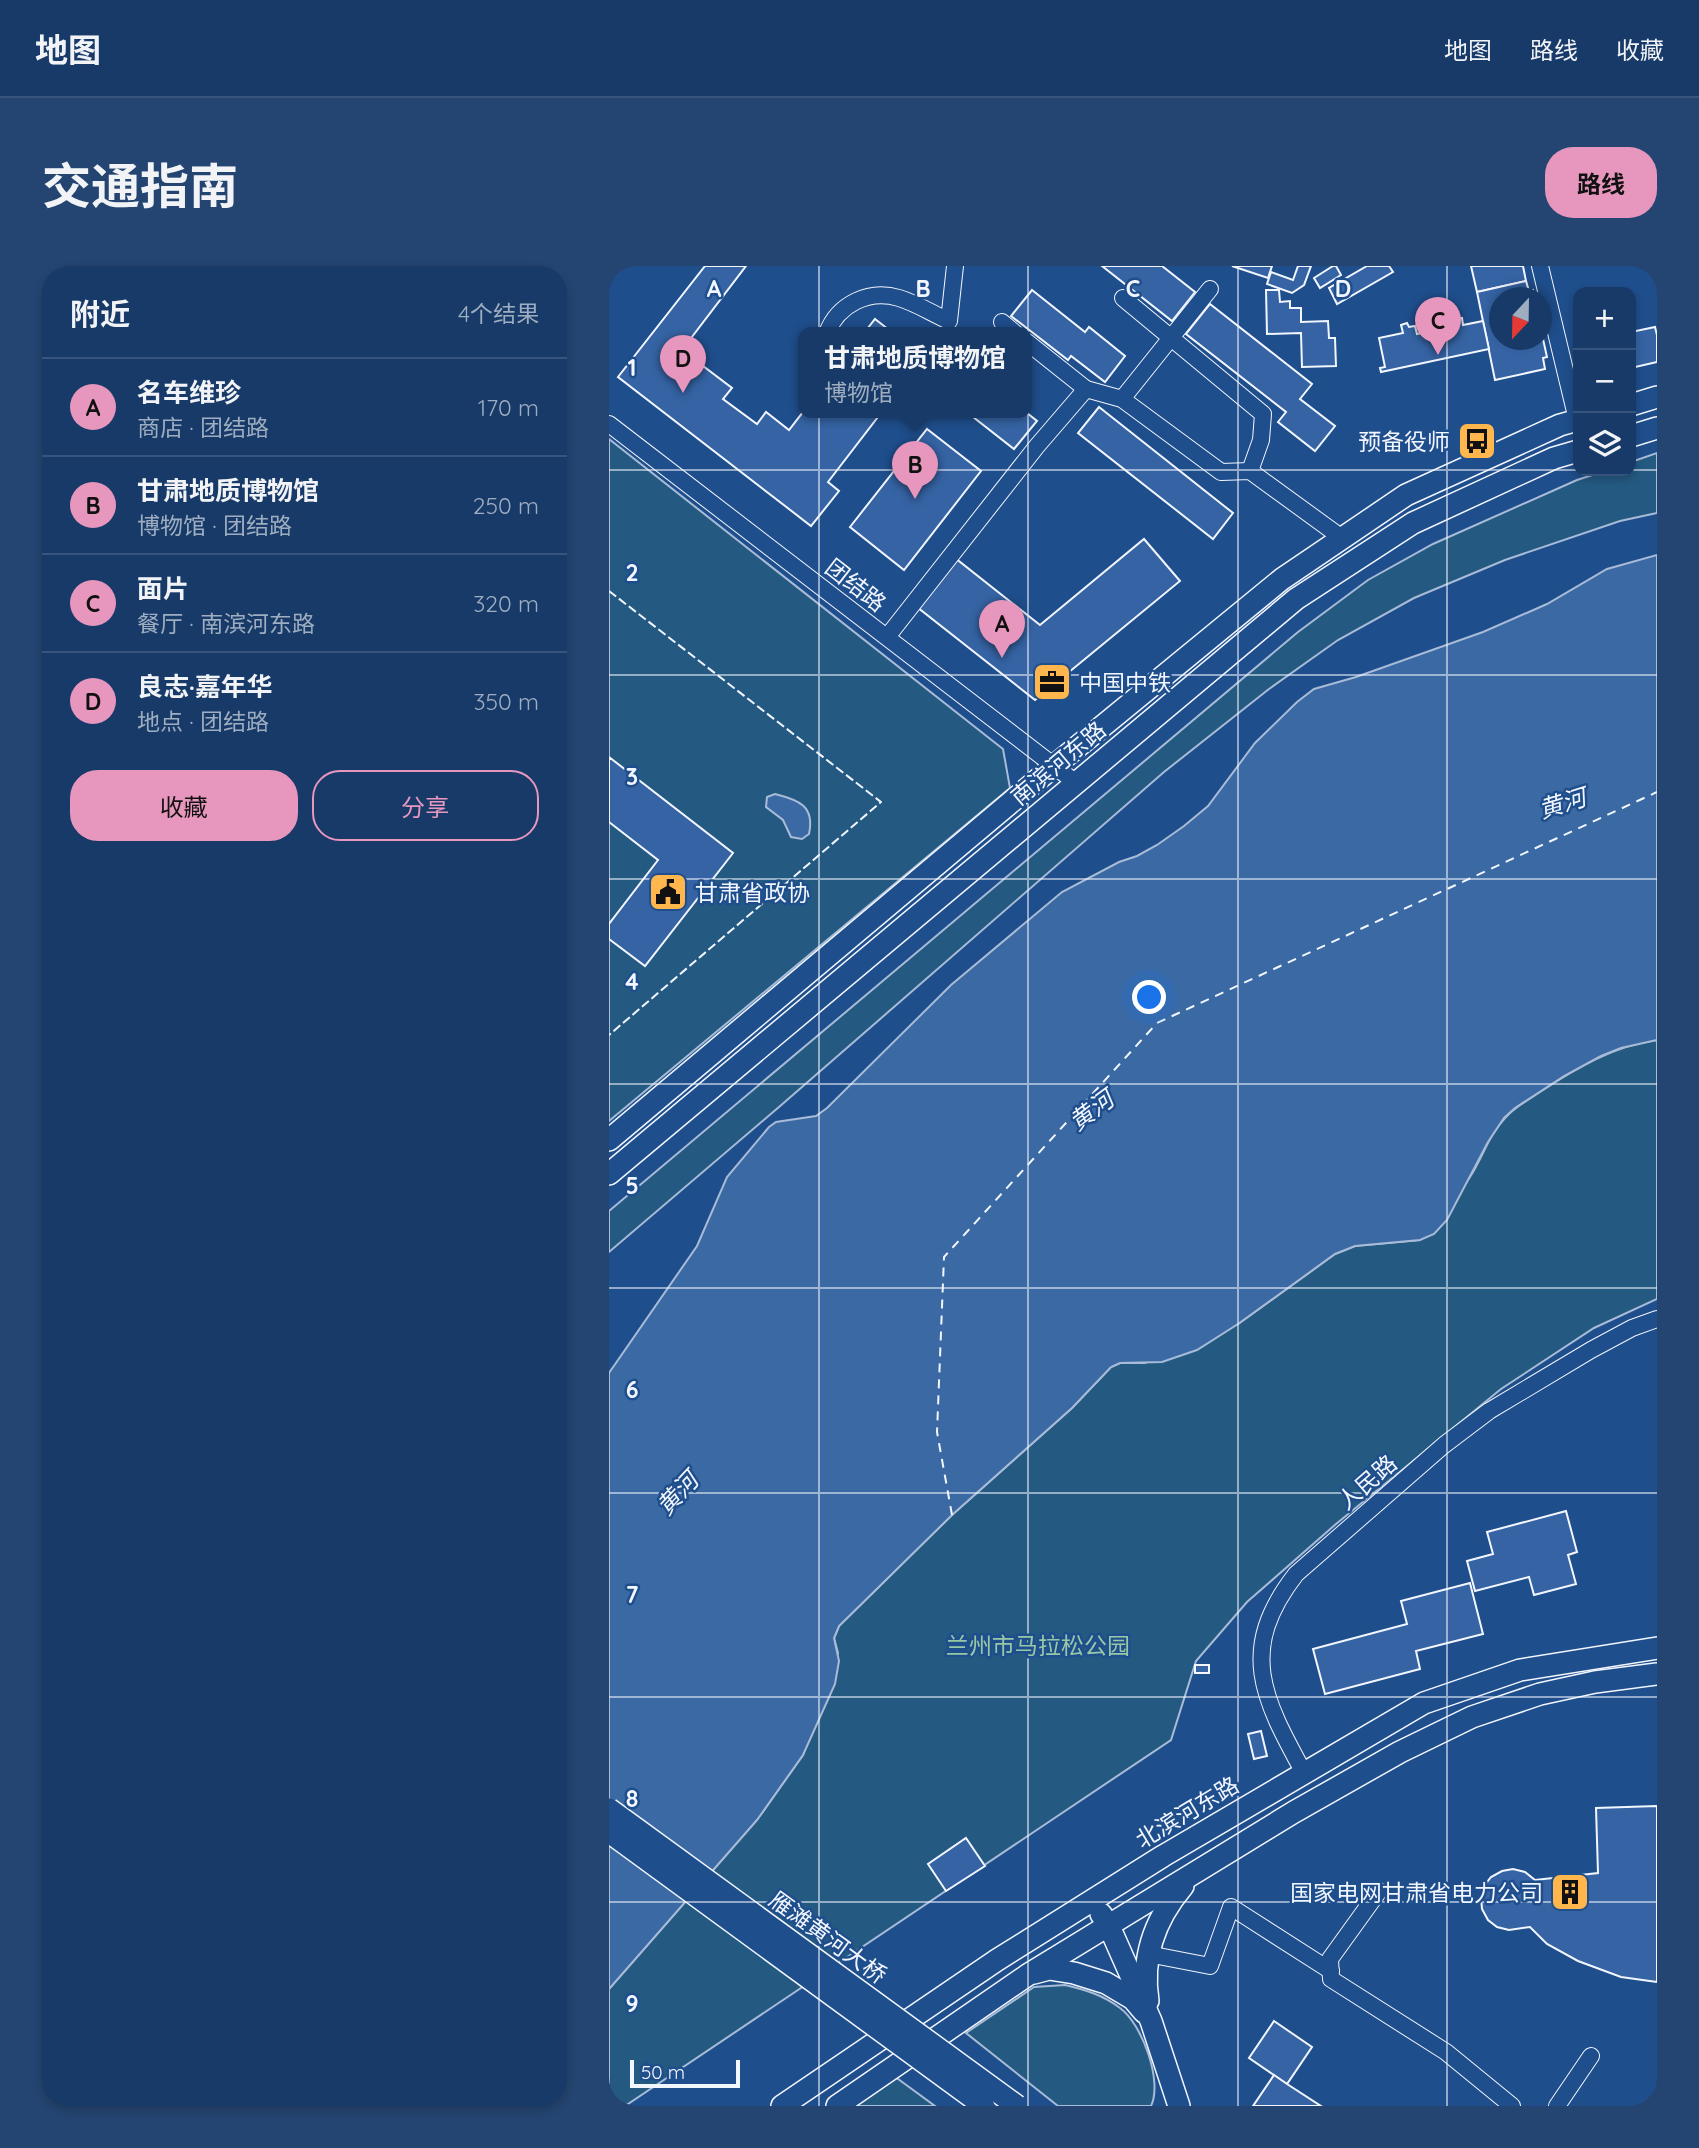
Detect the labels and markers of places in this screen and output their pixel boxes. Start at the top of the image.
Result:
pin: C [1415,297,1461,355]
pin: D [660,335,706,393]
bus stop icon: 预备役师 [1456,420,1498,462]
place label: 预备役师 [1358,427,1450,456]
pin: B [892,441,938,499]
pin: A [979,600,1025,658]
office icon: 中国中铁 [1031,661,1073,703]
place label: 中国中铁 [1079,668,1171,697]
public building icon: 甘肃省政协 [647,871,689,913]
place label: 甘肃省政协 [695,878,810,907]
building icon: 国家电网甘肃省电力公司 [1549,1871,1591,1913]
place label: 国家电网甘肃省电力公司 [1290,1878,1543,1907]

